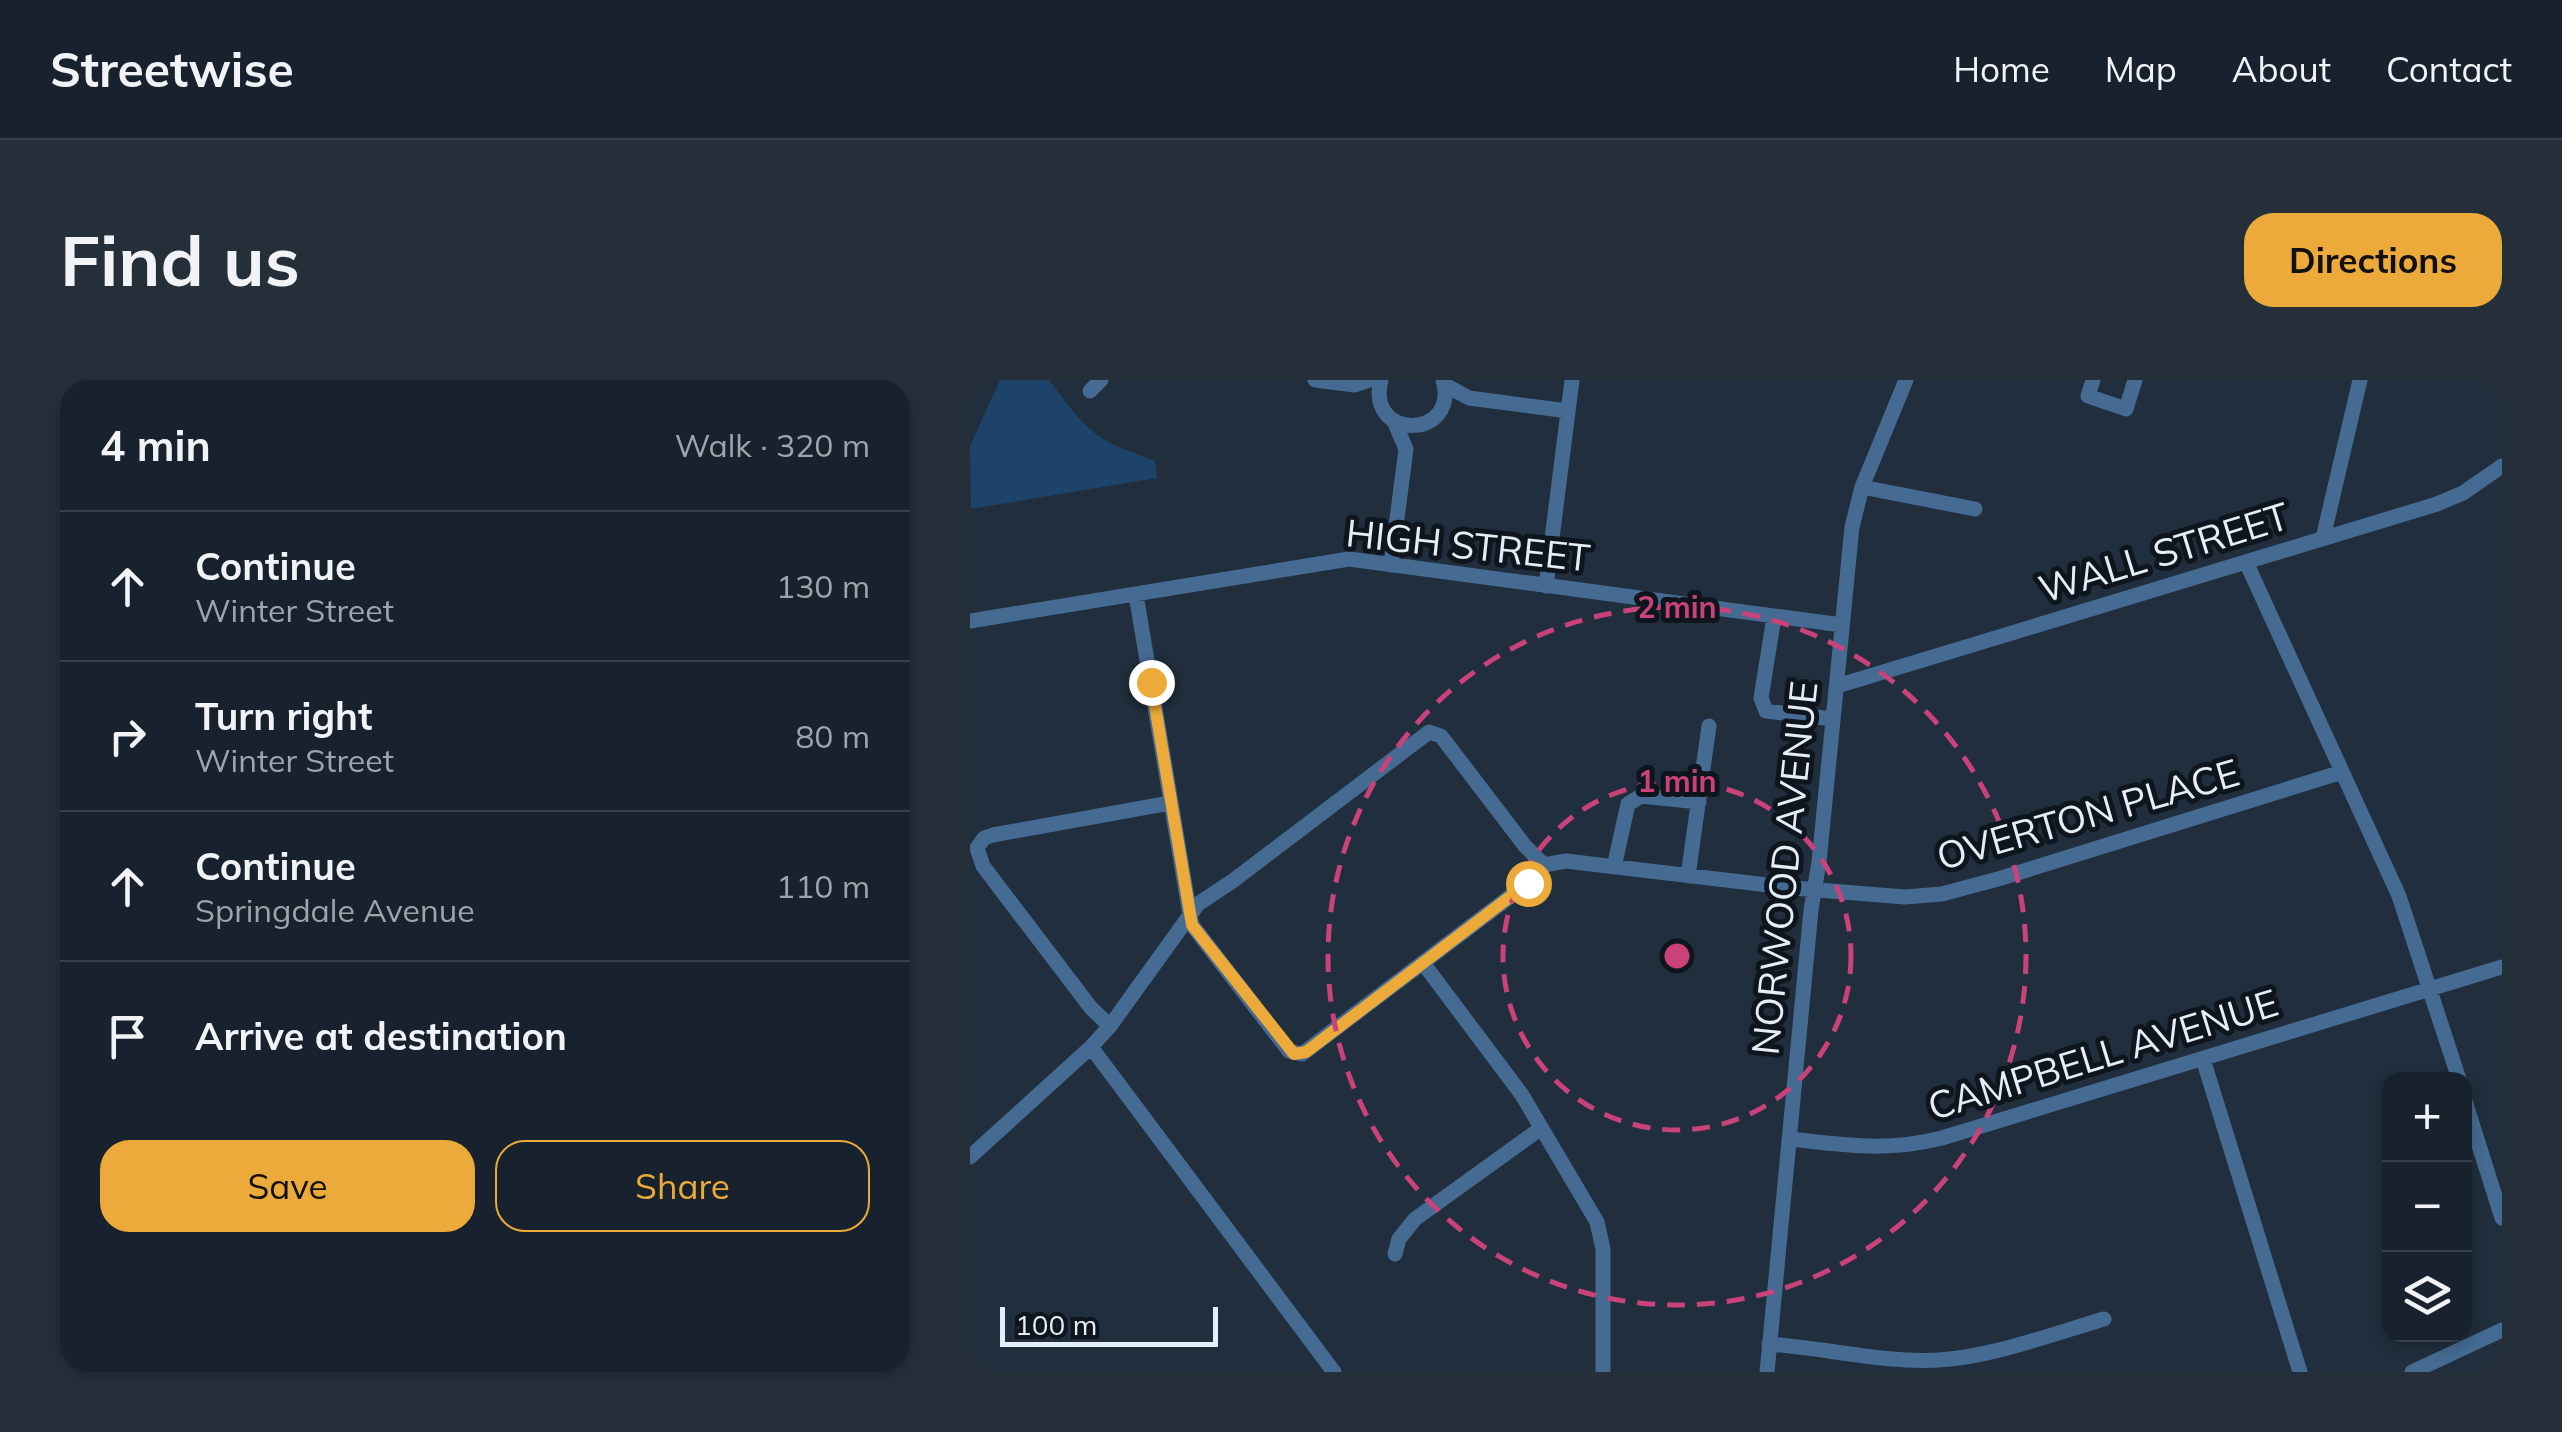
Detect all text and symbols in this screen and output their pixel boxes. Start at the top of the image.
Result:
text: Streetwise [50,39,294,99]
text: Home [1953,47,2050,91]
text: Map [2105,47,2177,91]
text: About [2232,47,2331,91]
text: Contact [2386,47,2512,91]
button: Directions [2244,213,2502,307]
text: Find us [60,216,300,304]
text: 4 min [100,419,211,472]
text: Walk · 320 m [675,425,870,465]
street label: WALL STREET [2033,491,2295,613]
street label: HIGH STREET [1344,508,1593,582]
text: Continue [195,542,356,590]
icon: ahead [100,559,155,614]
text: 130 m [776,566,870,606]
text: 2 min [1637,588,1717,626]
text: Winter Street [195,590,394,630]
route end [1129,660,1175,706]
street label: NORWOOD AVENUE [1741,679,1827,1057]
text: Turn right [195,692,372,740]
icon: right [100,709,155,764]
text: 80 m [795,716,870,756]
text: Winter Street [195,740,394,780]
street label: OVERTON PLACE [1931,748,2245,880]
text: 1 min [1637,762,1717,800]
text: Continue [195,842,356,890]
icon: ahead [100,859,155,914]
route start [1506,861,1552,907]
text: 110 m [776,866,870,906]
text: Springdale Avenue [195,890,475,930]
centre of rings [1659,938,1695,974]
street label: CAMPBELL AVENUE [1922,978,2283,1130]
icon: arrive [100,1009,155,1064]
text: Arrive at destination [195,1012,567,1060]
map controls [2382,1072,2472,1342]
button: + [2382,1072,2472,1162]
button: Save [100,1140,475,1232]
button: Share [495,1140,870,1232]
button: − [2382,1162,2472,1252]
button: layers [2382,1252,2472,1342]
scale bar [1000,1302,1218,1346]
text: 100 m [1015,1307,1097,1342]

